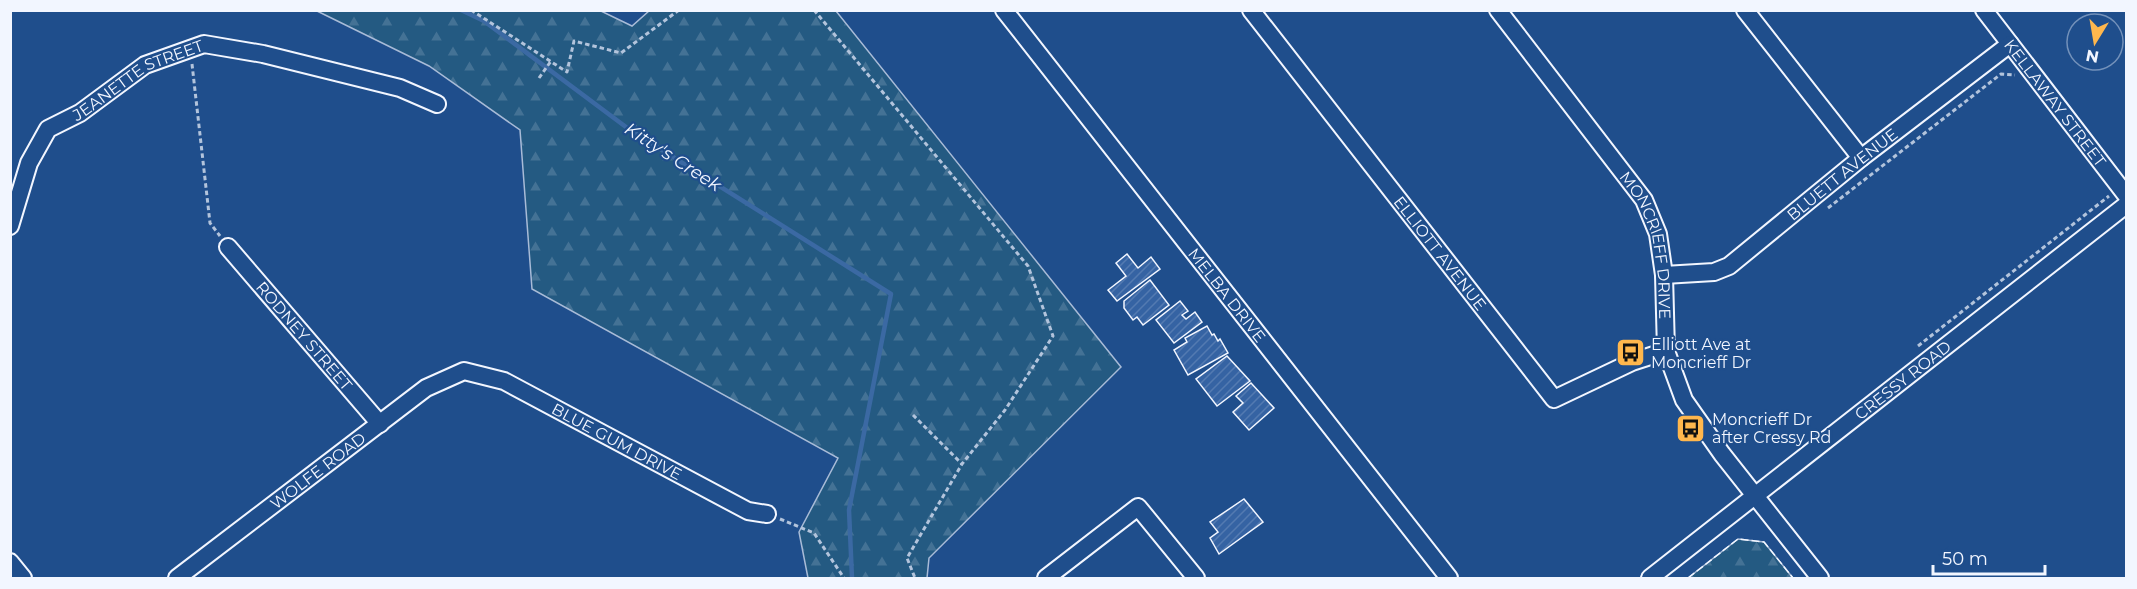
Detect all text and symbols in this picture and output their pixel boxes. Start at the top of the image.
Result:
north arrow [2065,12,2125,72]
street label: JEANETTE STREET [69,36,207,125]
street label: KELLAWAY STREET [2000,36,2110,171]
text: N [2084,46,2100,67]
water label: Kitty's Creek [621,118,726,197]
street label: BLUETT AVENUE [1783,124,1902,225]
street label: MONCRIEFF DRIVE [1616,168,1674,319]
street label: ELLIOTT AVENUE [1390,192,1490,314]
street label: MELBA DRIVE [1184,244,1270,346]
street label: RODNEY STREET [252,278,356,395]
place label: Elliott Ave at Moncrieff Dr [1651,335,1751,372]
bus stop icon: Elliott Ave at Moncrieff Dr [1614,337,1646,369]
street label: CRESSY ROAD [1851,337,1955,424]
street label: BLUE GUM DRIVE [548,399,685,484]
place label: Moncrieff Dr after Cressy Rd [1712,410,1831,447]
bus stop icon: Moncrieff Dr after Cressy Rd [1675,412,1707,444]
street label: WOLFE ROAD [267,429,369,513]
scale bar [1933,538,2046,576]
text: 50 m [1942,548,1988,570]

